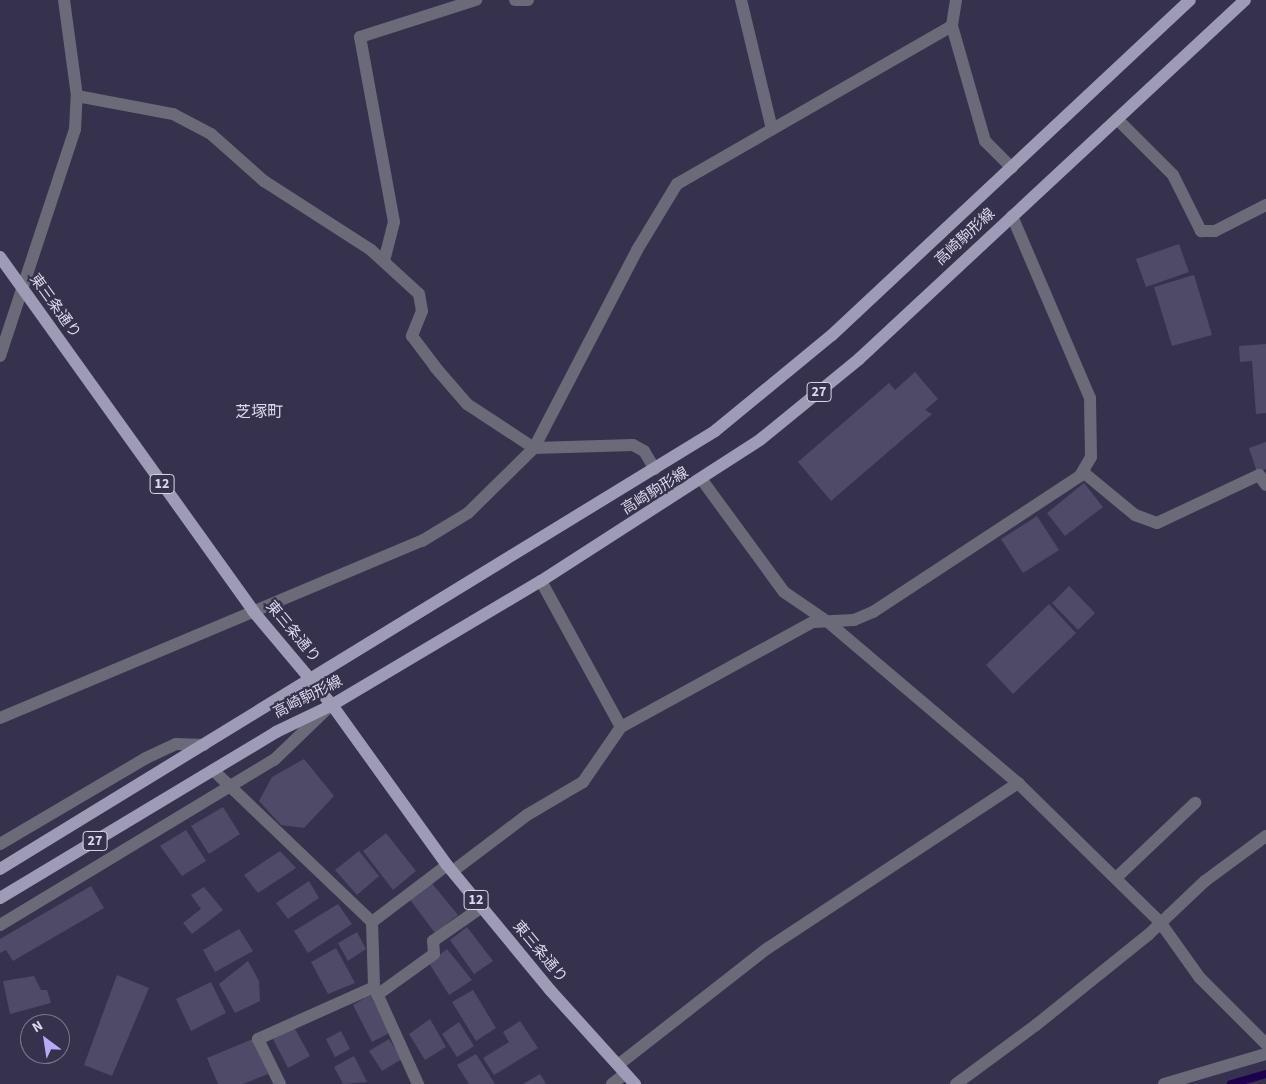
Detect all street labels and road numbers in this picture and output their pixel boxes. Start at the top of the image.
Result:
street label: 高崎駒形線 [931,205,999,269]
street label: 東三条通り [26,270,84,342]
road number: 27 [806,381,832,404]
street label: 高崎駒形線 [618,463,692,519]
road number: 12 [150,472,174,496]
street label: 東三条通り [262,597,324,667]
street label: 高崎駒形線 [271,672,345,722]
road number: 27 [82,829,108,852]
road number: 12 [464,888,488,912]
street label: 東三条通り [509,917,571,987]

